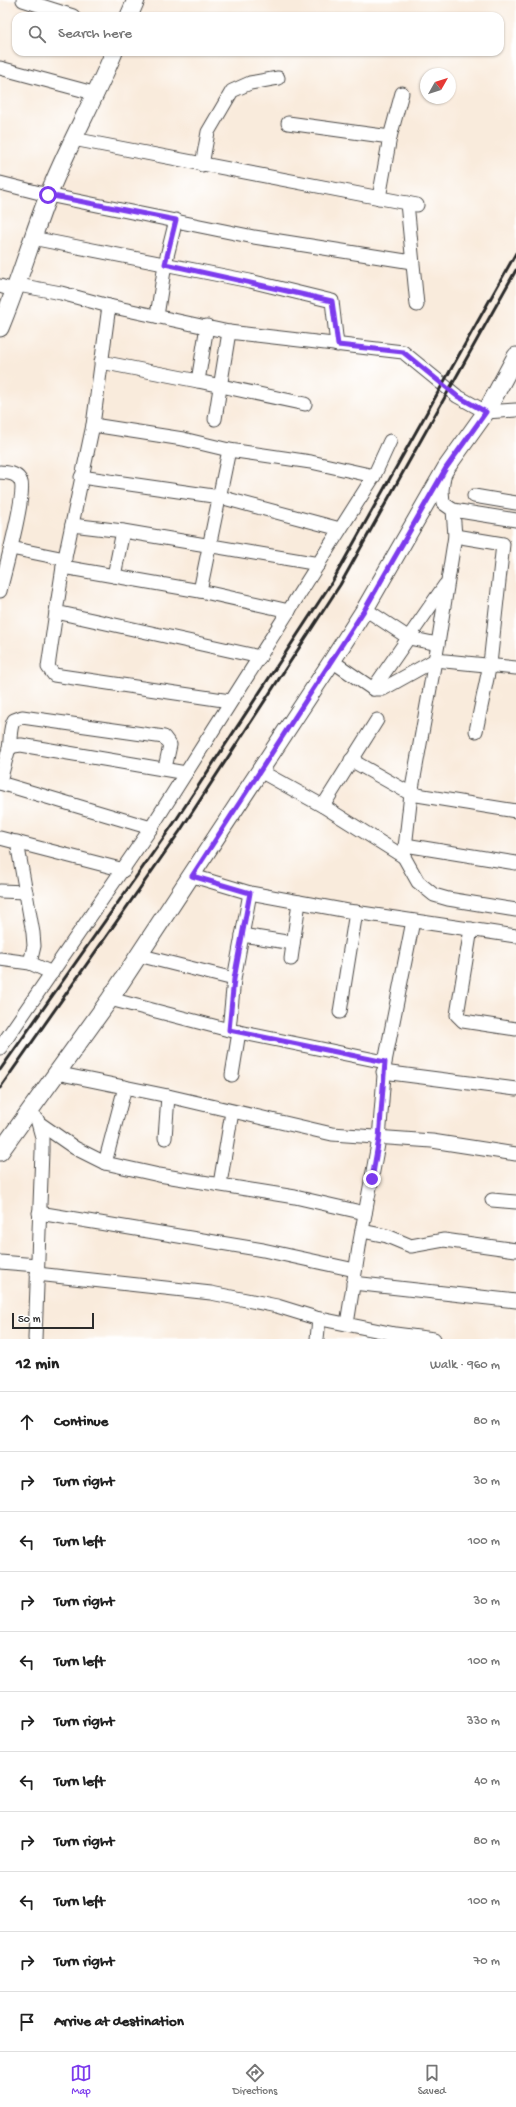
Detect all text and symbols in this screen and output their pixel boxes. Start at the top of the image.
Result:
search box [12,12,504,56]
icon: search [26,23,48,45]
text: Search here [58,25,132,43]
north arrow [420,68,456,104]
route start [39,186,57,204]
route end [363,1170,381,1188]
scale bar [12,1311,94,1330]
text: 50 m [18,1314,40,1326]
text: 12 min [16,1355,59,1375]
text: Walk · 960 m [430,1358,500,1373]
icon: ahead [16,1411,38,1433]
text: Continue [54,1413,108,1431]
text: 80 m [473,1414,500,1429]
icon: right [16,1471,38,1493]
text: Turn right [54,1473,114,1491]
text: 30 m [474,1474,500,1489]
icon: left [16,1531,38,1553]
text: Turn left [54,1533,105,1551]
text: 100 m [468,1534,500,1549]
icon: right [16,1591,38,1613]
text: Turn right [54,1593,114,1611]
text: 30 m [474,1594,500,1609]
icon: left [16,1651,38,1673]
text: Turn left [54,1653,105,1671]
text: 100 m [468,1654,500,1669]
icon: right [16,1711,38,1733]
text: Turn right [54,1713,114,1731]
text: 330 m [467,1714,500,1729]
icon: left [16,1771,38,1793]
text: Turn left [54,1773,105,1791]
text: 40 m [474,1774,500,1789]
icon: right [16,1831,38,1853]
text: Turn right [54,1833,114,1851]
text: 80 m [473,1834,500,1849]
icon: left [16,1891,38,1913]
text: Turn left [54,1893,105,1911]
text: 100 m [468,1894,500,1909]
icon: right [16,1951,38,1973]
text: Turn right [54,1953,114,1971]
text: 70 m [474,1954,500,1969]
icon: arrive [16,2011,38,2033]
text: Arrive at destination [54,2013,184,2031]
tab: Map [70,2062,92,2098]
tab: Directions [233,2062,277,2098]
tab: Saved [418,2062,446,2098]

